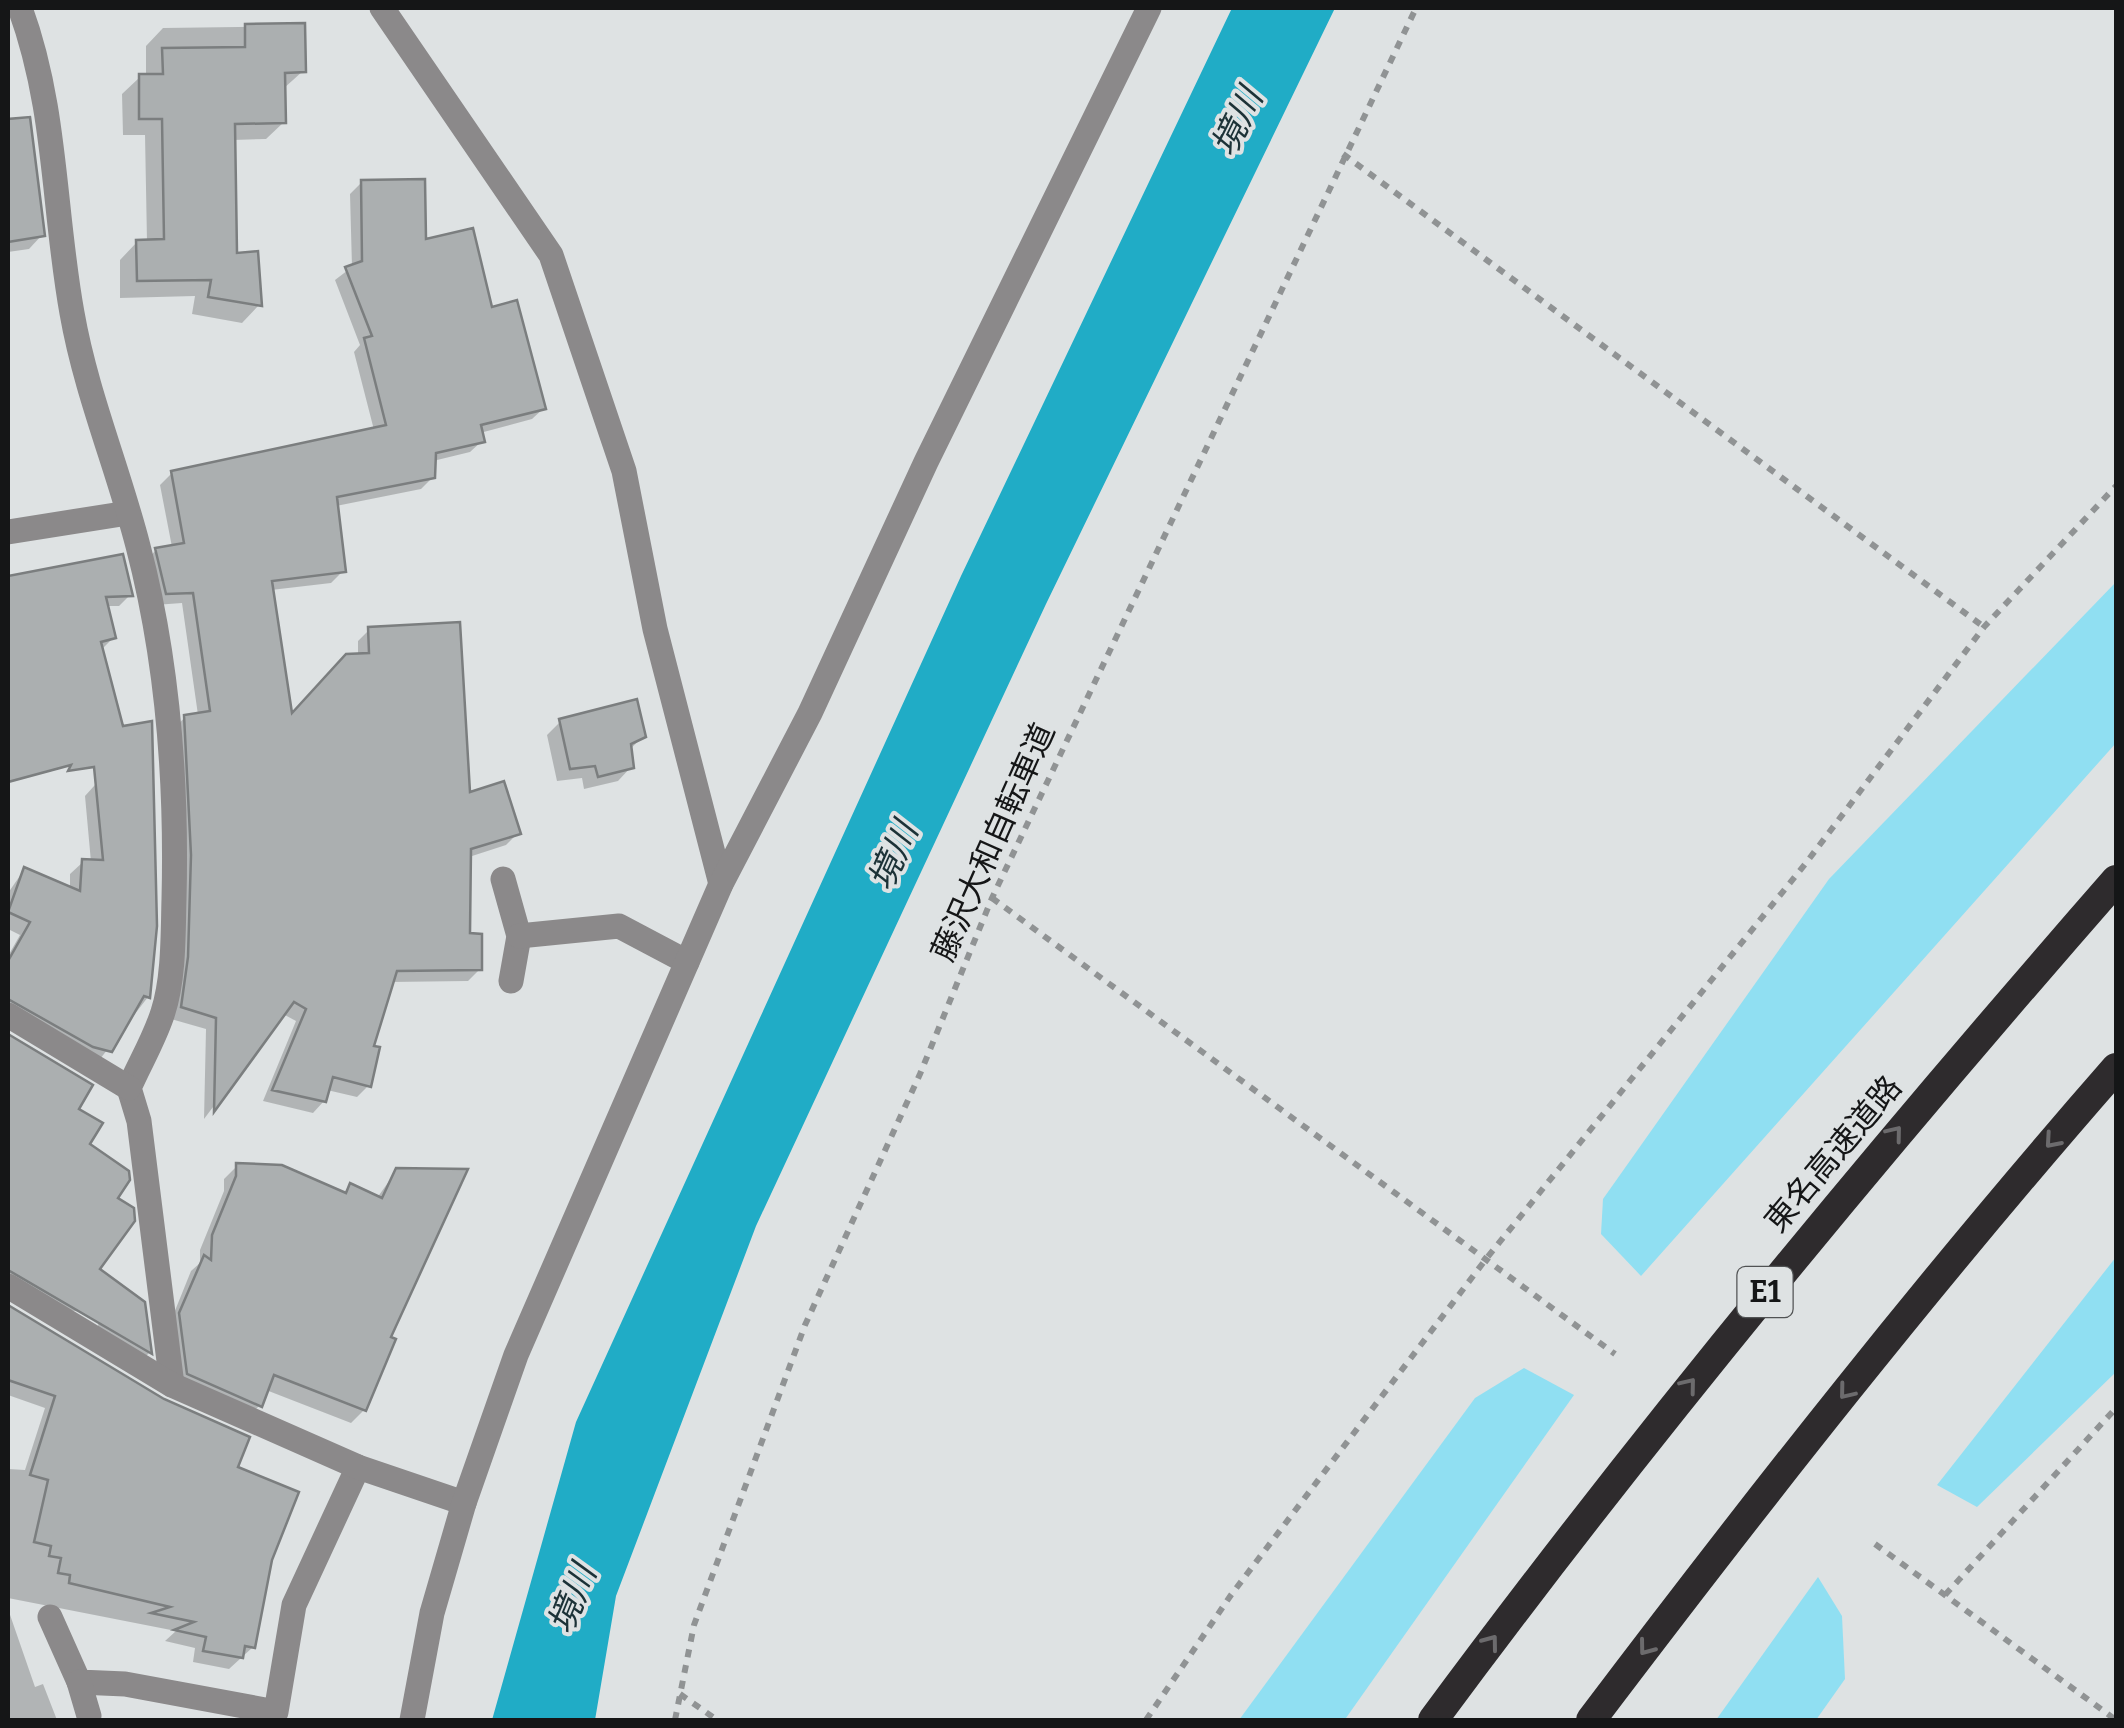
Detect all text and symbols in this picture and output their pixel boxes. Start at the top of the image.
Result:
water label: 境川 [1203,78,1273,163]
street label: 藤沢大和自転車道 [924,717,1062,967]
water label: 境川 [860,812,928,897]
street label: 東名高速道路 [1757,1068,1909,1240]
one-way arrow [1883,1127,1901,1145]
one-way arrow [2046,1129,2064,1148]
road number: E1 [1738,1267,1792,1317]
one-way arrow [1677,1378,1695,1396]
one-way arrow [1840,1381,1858,1399]
water label: 境川 [539,1555,606,1639]
one-way arrow [1480,1635,1497,1653]
one-way arrow [1640,1637,1657,1655]

